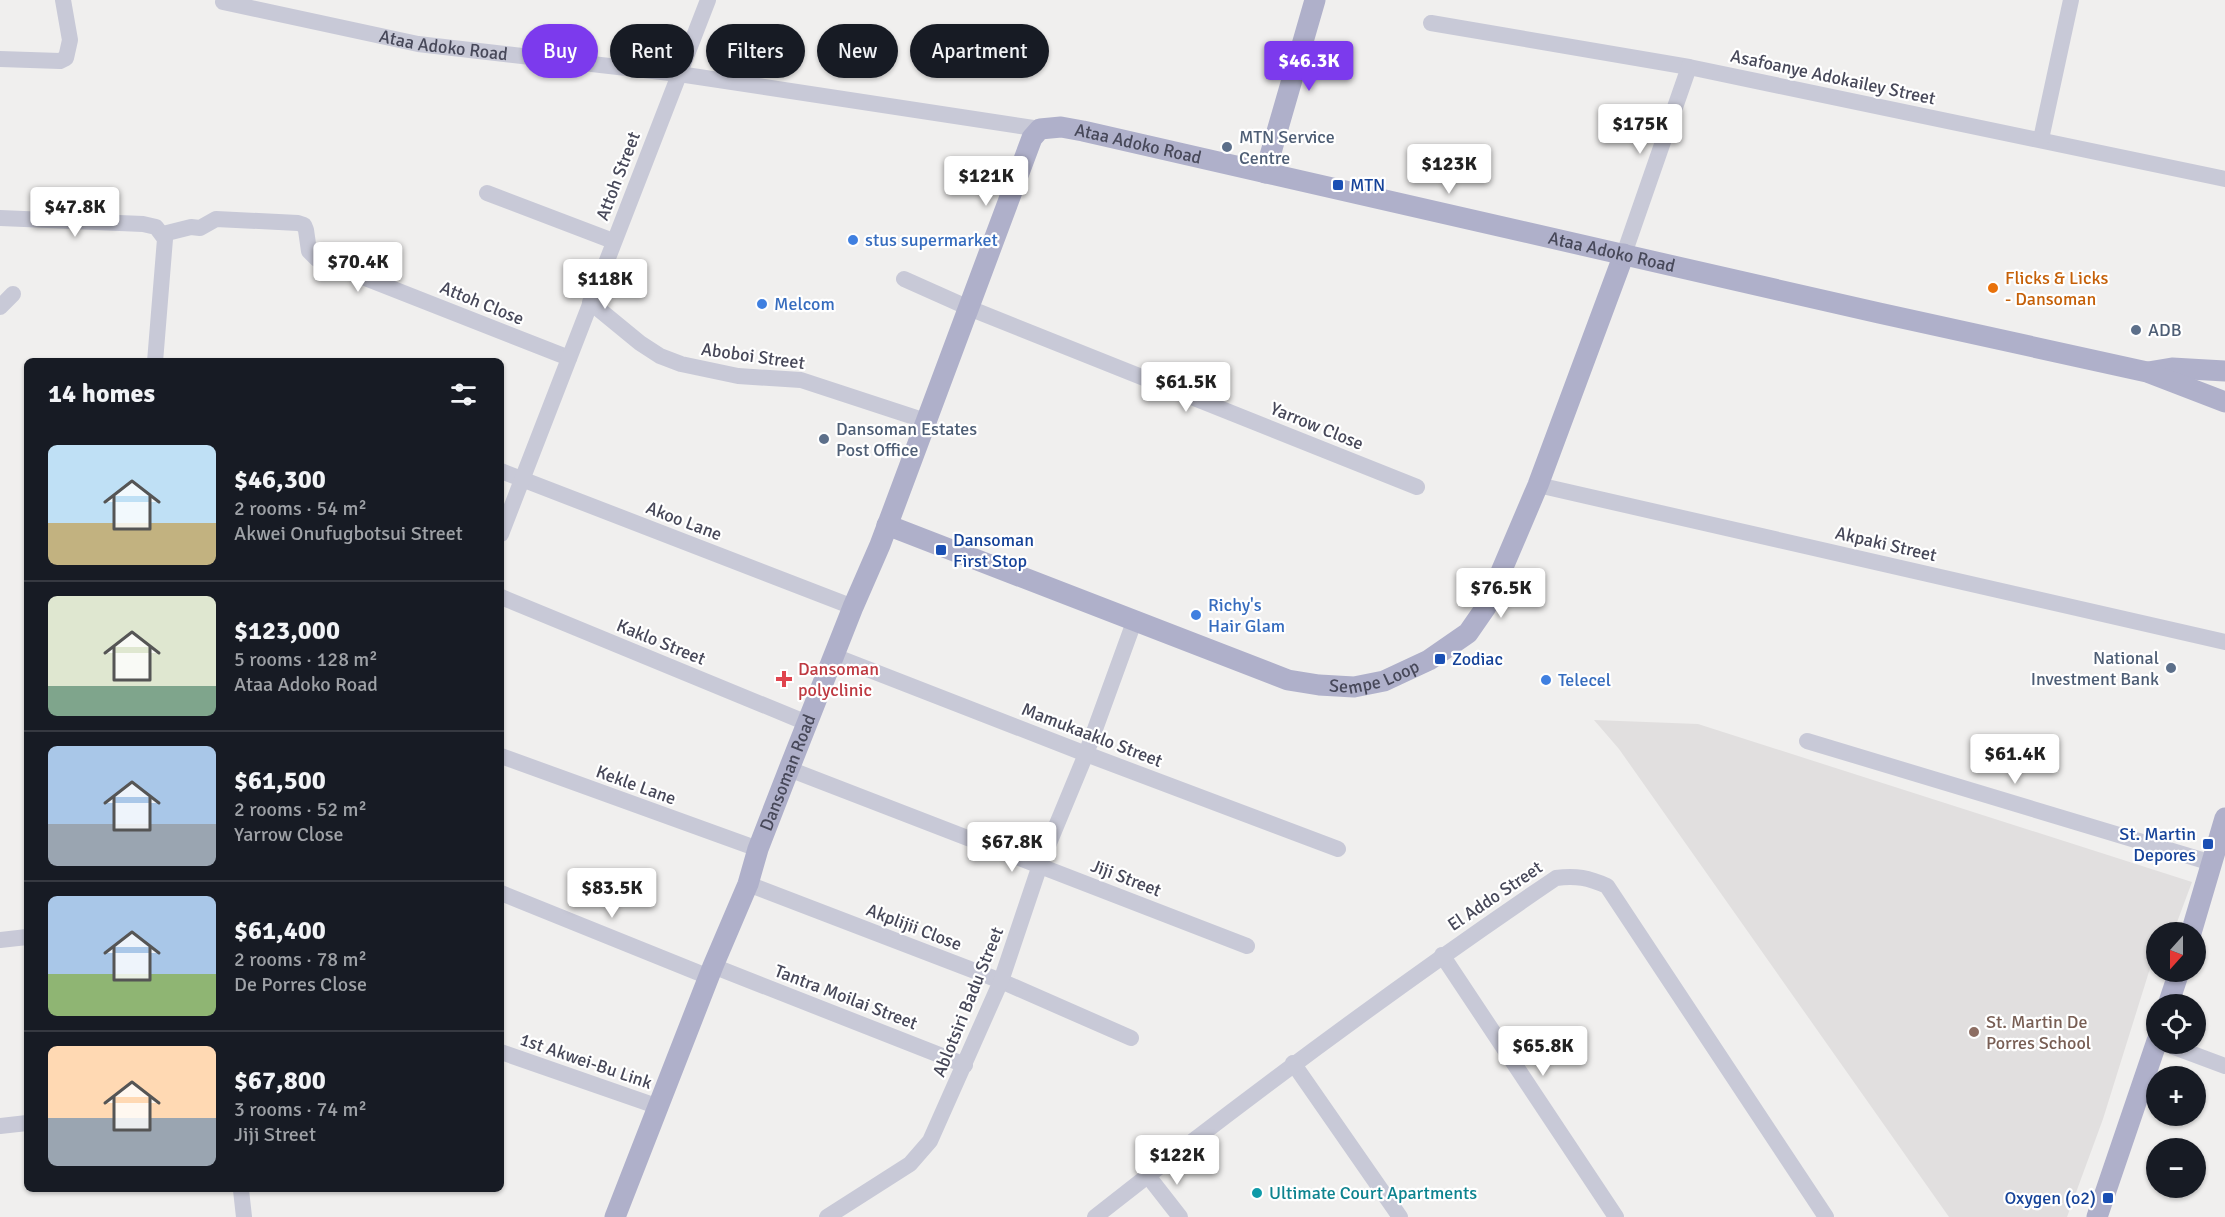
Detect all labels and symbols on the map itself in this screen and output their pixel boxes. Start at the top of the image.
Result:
street label: Ataa Adoko Road [377,25,509,65]
pin: $46.3K [1260,41,1358,92]
street label: Asafoanye Adokailey Street [1728,45,1938,109]
pin: $175K [1598,104,1682,155]
street label: Ataa Adoko Road [1073,119,1204,169]
place label: MTN Service Centre [1239,126,1335,169]
street label: Attoh Street [591,129,645,223]
marker: MTN Service Centre [1220,140,1234,154]
pin: $123K [1407,144,1491,195]
pin: $121K [944,156,1028,207]
place label: MTN [1350,174,1385,196]
marker: MTN [1331,178,1345,192]
pin: $47.8K [26,187,124,238]
street label: Ataa Adoko Road [1546,227,1677,277]
place label: stus supermarket [865,229,998,251]
marker: stus supermarket [846,233,860,247]
pin: $70.4K [309,242,407,293]
pin: $118K [563,259,647,310]
place label: Flicks & Licks - Dansoman [2005,267,2108,310]
street label: Attoh Close [437,276,527,330]
marker: Flicks & Licks - Dansoman [1986,281,2000,295]
place label: Melcom [774,293,835,315]
marker: Melcom [755,297,769,311]
place label: ADB [2148,319,2182,341]
marker: ADB [2129,323,2143,337]
street label: Aboboi Street [700,338,806,374]
pin: $61.5K [1137,362,1235,413]
street label: Yarrow Close [1267,397,1367,455]
place label: Dansoman Estates Post Office [836,418,977,461]
marker: Dansoman Estates Post Office [817,432,831,446]
street label: Akoo Lane [643,496,725,546]
street label: Akpaki Street [1833,522,1939,566]
place label: Dansoman First Stop [953,529,1034,572]
marker: Dansoman First Stop [934,543,948,557]
pin: $76.5K [1452,568,1550,619]
place label: Richy's Hair Glam [1208,594,1285,637]
marker: Richy's Hair Glam [1189,608,1203,622]
street label: Kaklo Street [613,614,709,670]
place label: National Investment Bank [2031,647,2159,690]
place label: Zodiac [1452,648,1503,670]
marker: Zodiac [1433,652,1447,666]
street label: Sempe Loop [1328,655,1423,699]
place label: Dansoman polyclinic [798,658,879,701]
marker: National Investment Bank [2164,661,2178,675]
place label: Telecel [1558,669,1611,691]
marker: Dansoman polyclinic [775,670,793,688]
marker: Telecel [1539,673,1553,687]
street label: Mamukaaklo Street [1018,698,1166,772]
street label: Dansoman Road [755,711,821,834]
pin: $61.4K [1966,734,2064,785]
street label: Kekle Lane [593,760,679,810]
pin: $67.8K [963,822,1061,873]
place label: St. Martin Depores [2119,823,2196,866]
marker: St. Martin Depores [2201,837,2215,851]
street label: Jiji Street [1088,855,1164,901]
street label: El Addo Street [1443,856,1547,936]
pin: $83.5K [563,868,661,919]
street label: Akplijii Close [863,899,965,955]
north arrow [2146,922,2206,982]
street label: Ablotsiri Badu Street [928,924,1008,1080]
street label: Tantra Moilai Street [771,960,921,1034]
place label: St. Martin De Porres School [1986,1011,2091,1054]
marker: St. Martin De Porres School [1967,1025,1981,1039]
pin: $65.8K [1494,1026,1592,1077]
street label: 1st Akwei-Bu Link [517,1028,655,1094]
pin: $122K [1135,1135,1219,1186]
place label: Ultimate Court Apartments [1269,1182,1477,1204]
marker: Ultimate Court Apartments [1250,1186,1264,1200]
place label: Oxygen (o2) [2005,1187,2096,1209]
marker: Oxygen (o2) [2101,1191,2115,1205]

